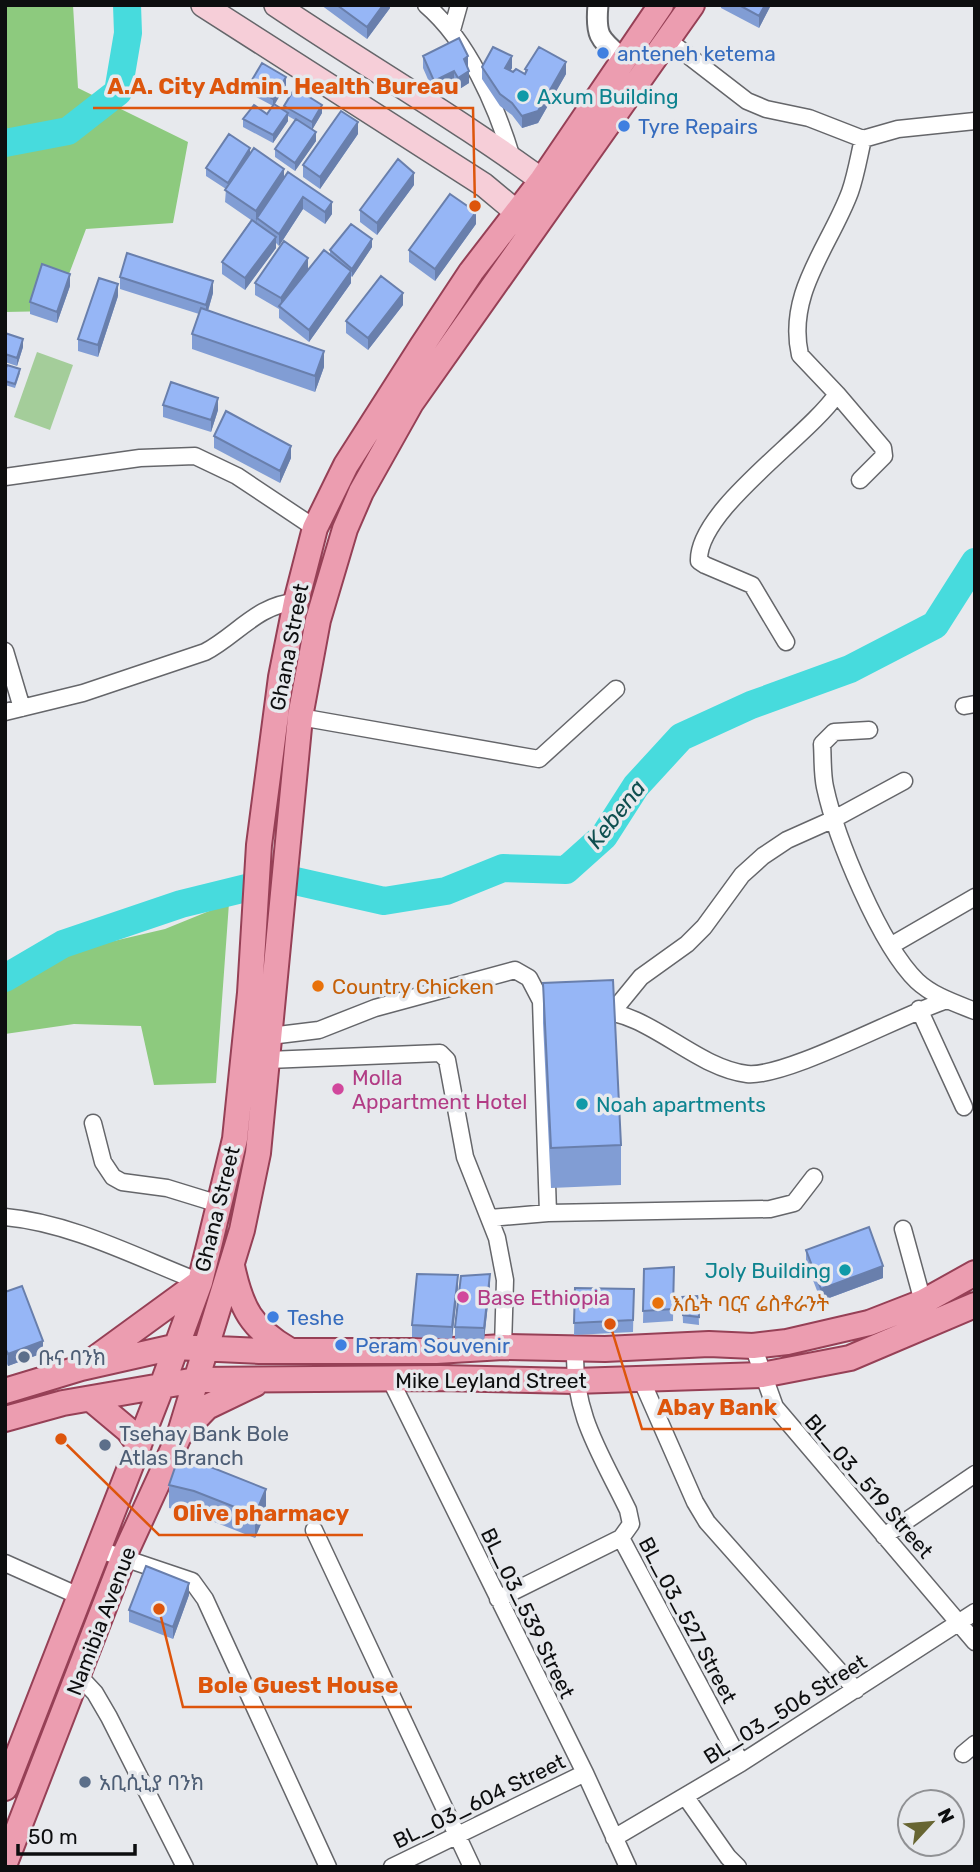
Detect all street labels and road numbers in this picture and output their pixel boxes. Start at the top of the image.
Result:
street label: Ghana Street [264,581,314,713]
street label: Ghana Street [189,1143,245,1275]
street label: Mike Leyland Street [395,1368,587,1393]
street label: BL_03_519 Street [800,1409,938,1563]
street label: BL_03_539 Street [476,1524,580,1702]
street label: BL_03_527 Street [634,1533,742,1707]
street label: Namibia Avenue [61,1543,141,1699]
street label: BL_03_506 Street [699,1649,871,1769]
street label: BL_03_604 Street [389,1749,569,1853]

